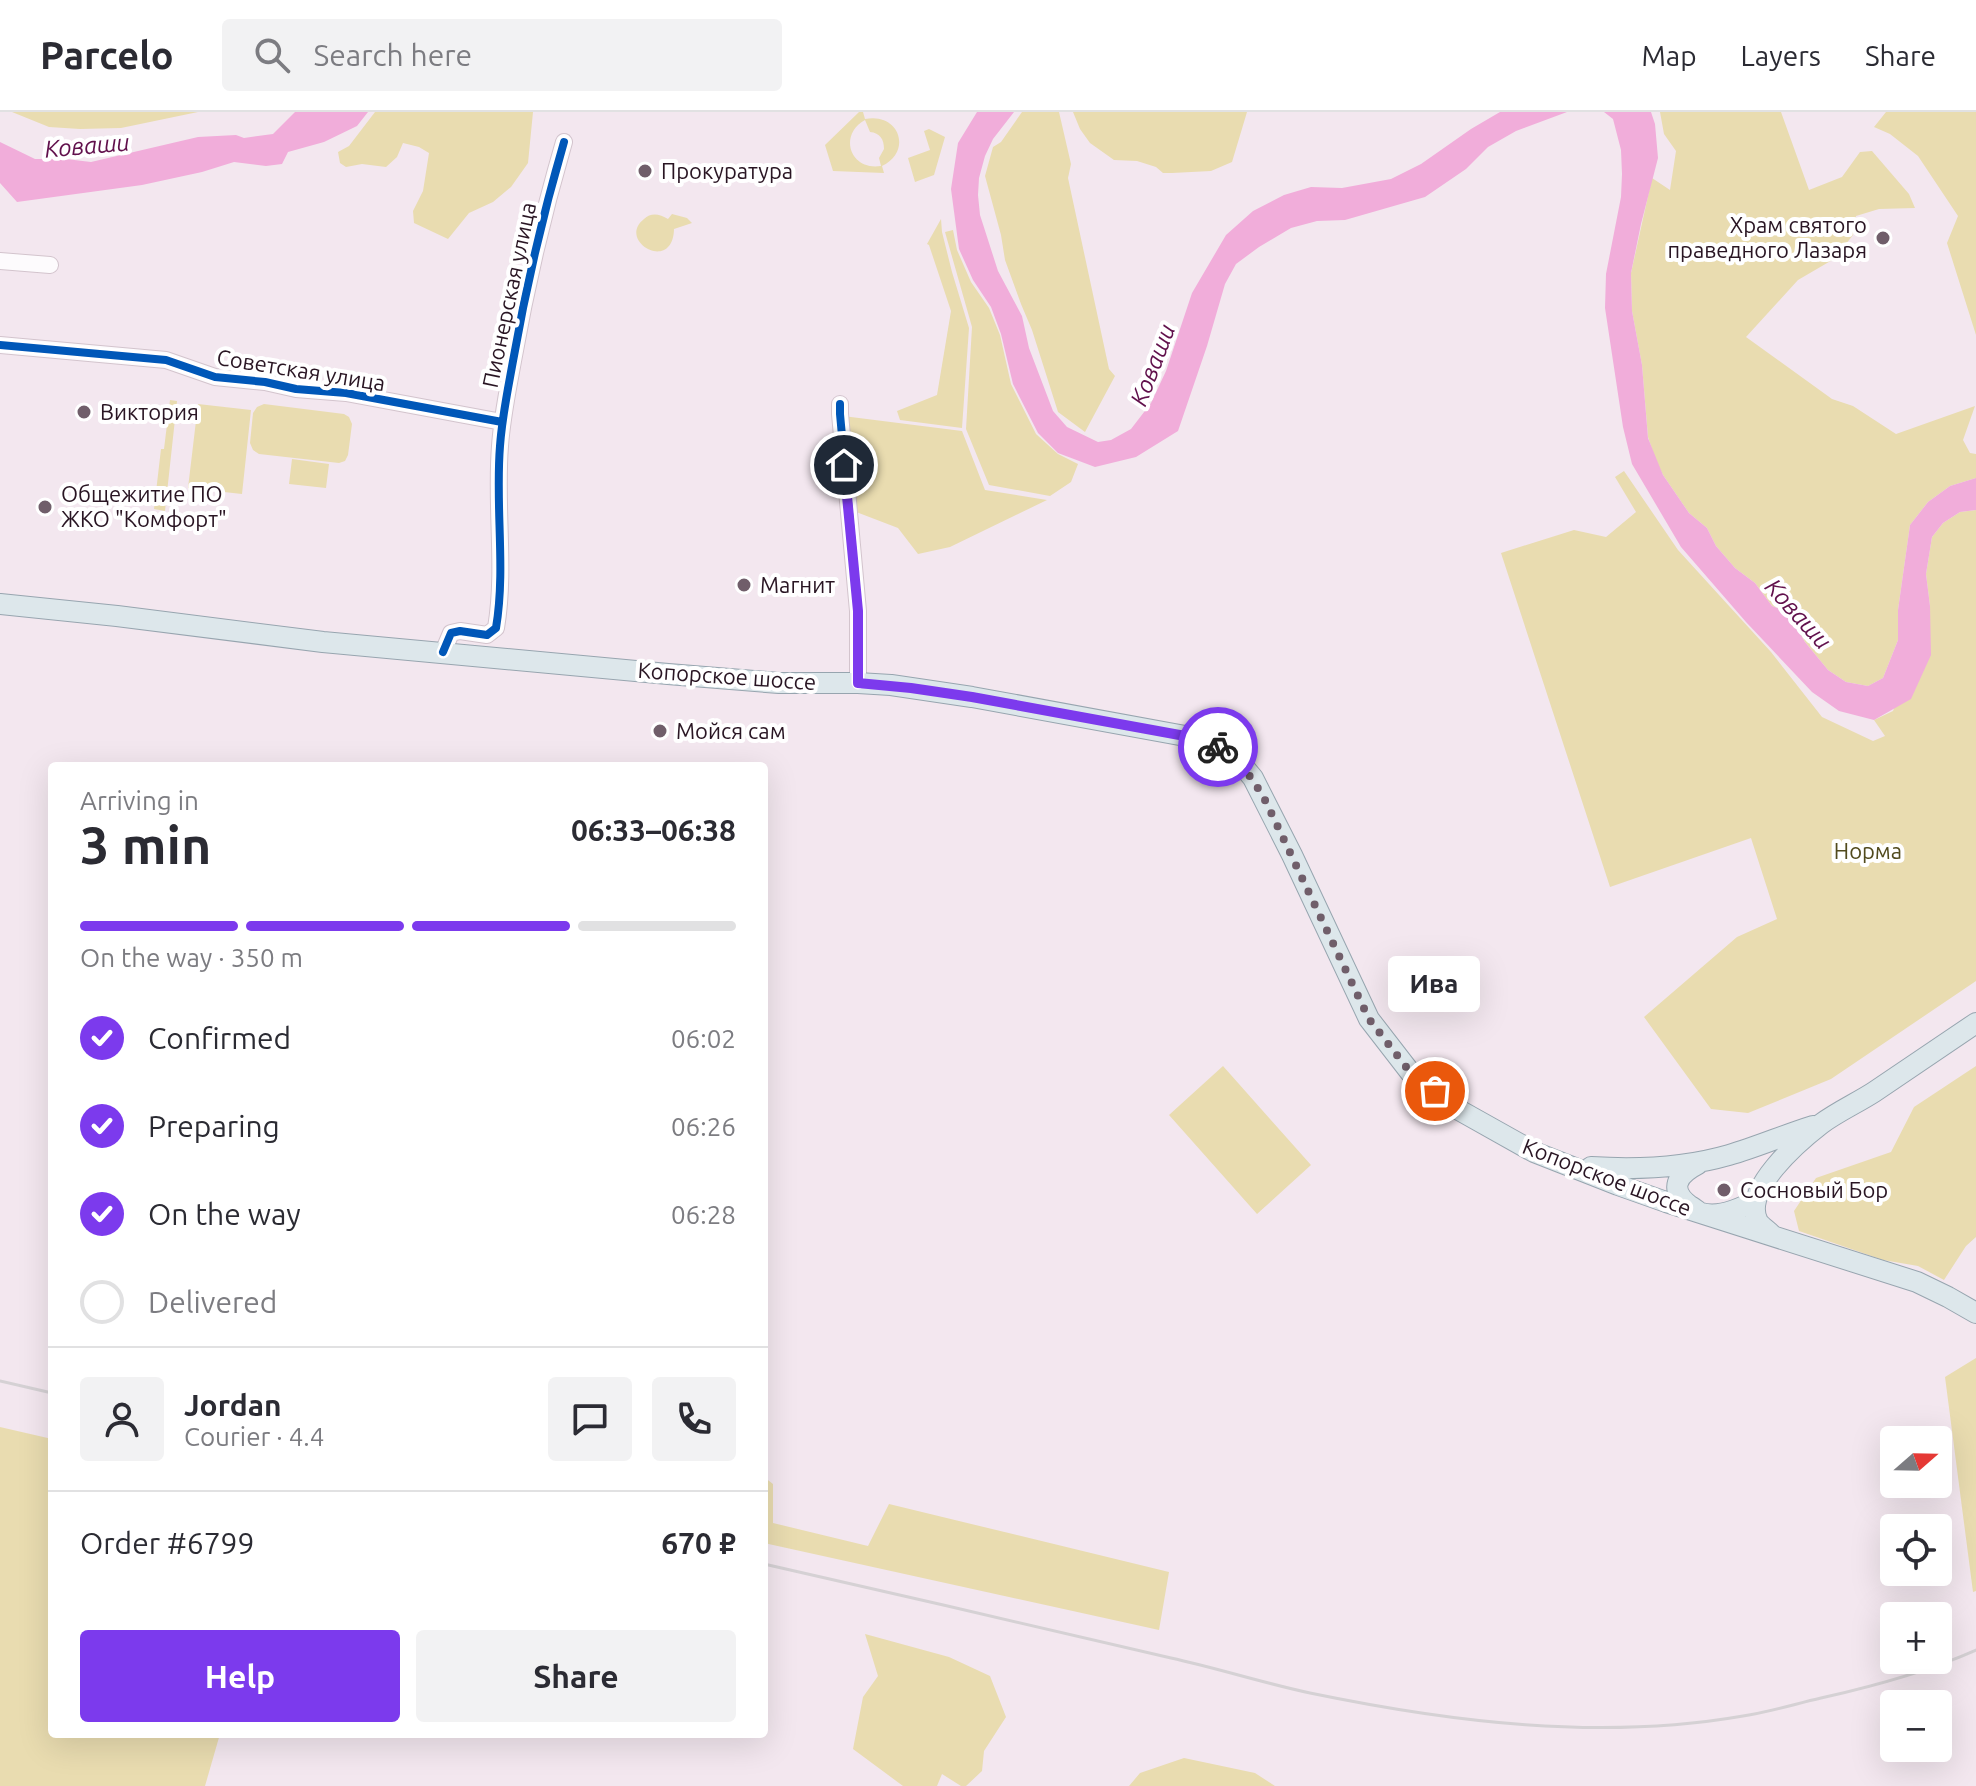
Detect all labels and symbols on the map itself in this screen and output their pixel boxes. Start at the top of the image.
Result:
water label: Коваши [43,128,131,163]
place label: Прокуратура [661,158,793,183]
marker: Прокуратура [636,162,654,180]
street label: Пионерская улица [477,200,540,390]
place label: Храм святого праведного Лазаря [1667,212,1867,262]
marker: Храм святого праведного Лазаря [1874,229,1892,247]
water label: Коваши [1125,320,1180,409]
street label: Советская улица [215,344,387,395]
place label: Виктория [100,399,199,424]
marker: Виктория [75,403,93,421]
pin [810,431,878,499]
place label: Общежитие ПО ЖКО "Комфорт" [61,481,227,531]
marker: Общежитие ПО ЖКО "Комфорт" [36,498,54,516]
place label: Магнит [760,572,835,597]
water label: Коваши [1760,573,1837,654]
marker: Магнит [735,576,753,594]
street label: Копорское шоссе [637,657,817,694]
courier [1178,707,1258,787]
place label: Мойся сам [676,718,786,743]
marker: Мойся сам [651,722,669,740]
park label: Норма [1834,838,1902,863]
callout: Ива [1389,955,1481,1011]
pin [1401,1057,1469,1125]
street label: Копорское шоссе [1519,1133,1695,1220]
place label: Сосновый Бор [1740,1177,1888,1202]
marker: Сосновый Бор [1715,1181,1733,1199]
north arrow [1880,1426,1952,1498]

